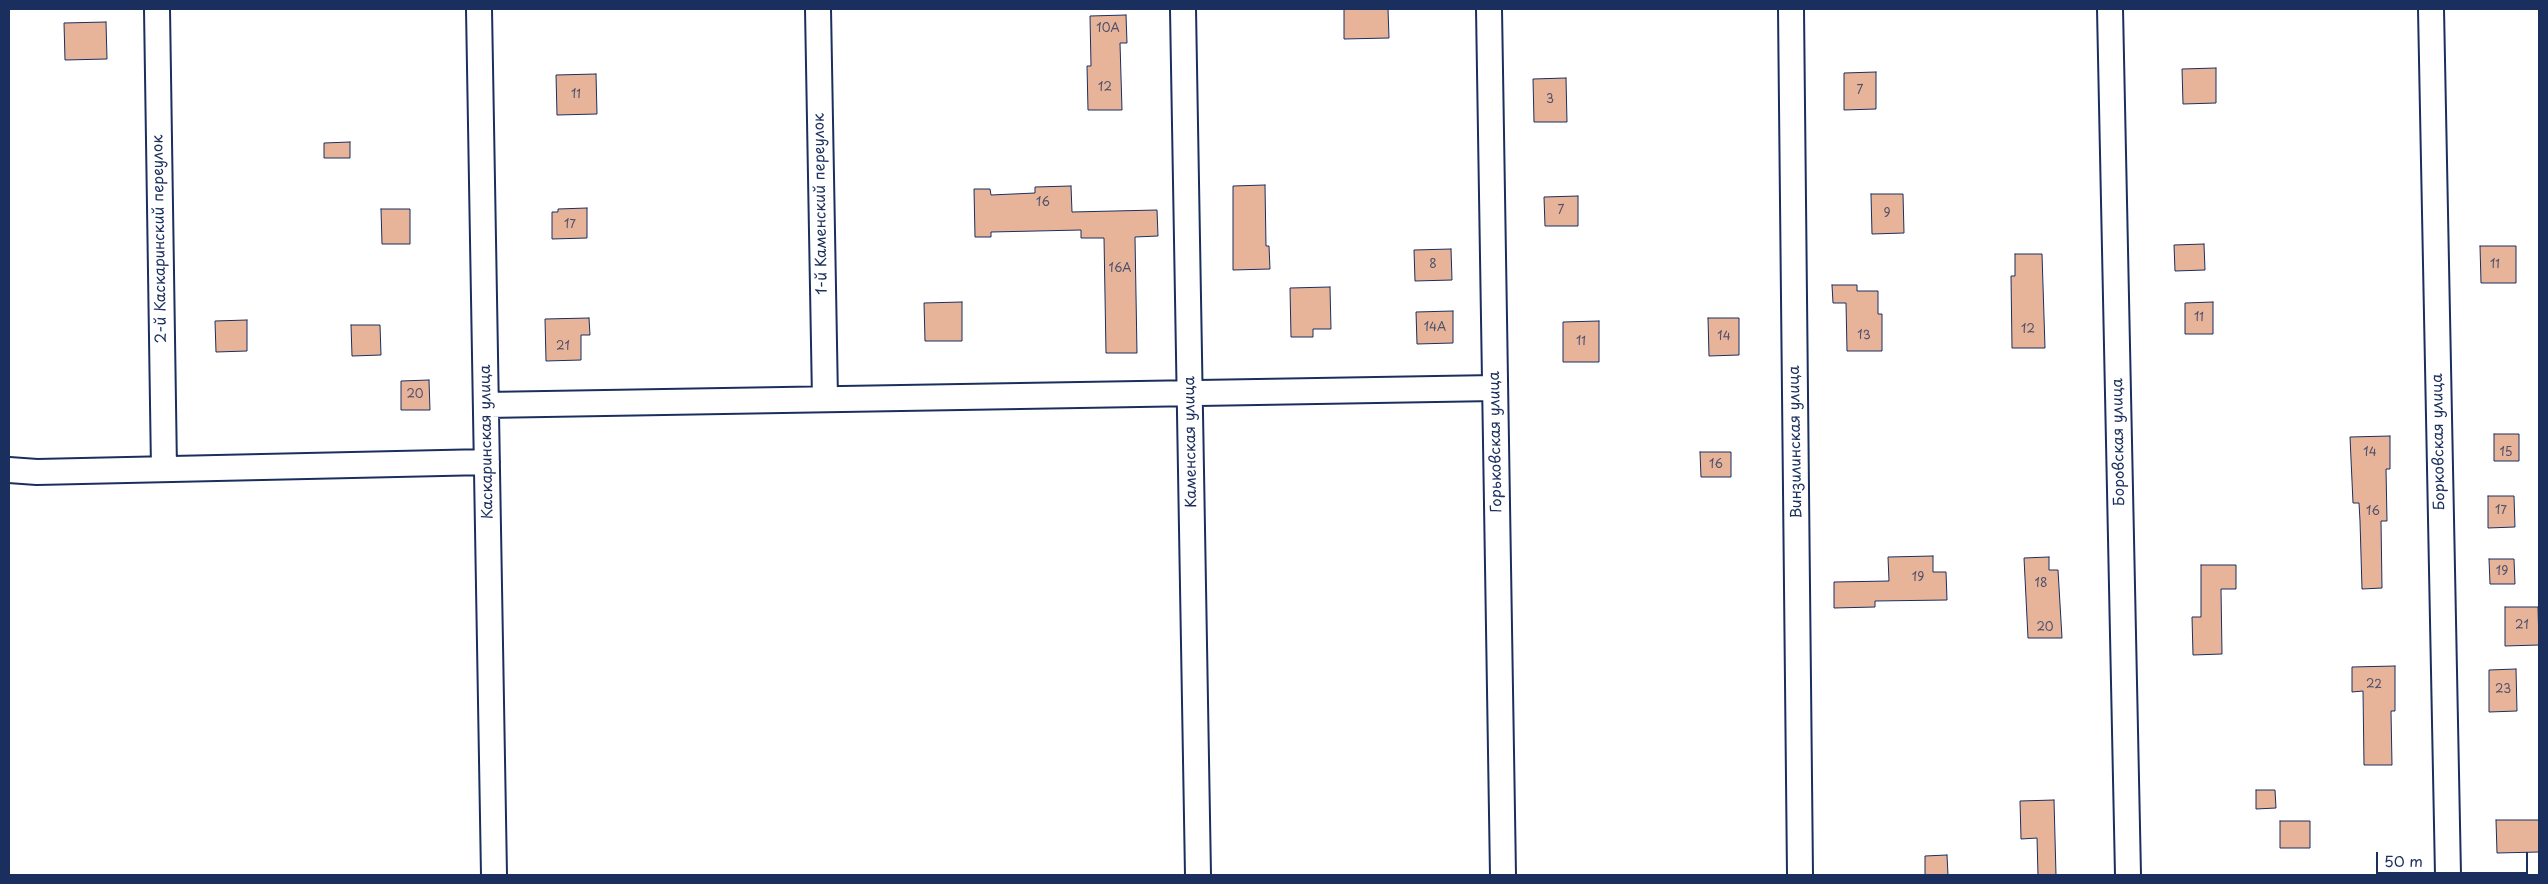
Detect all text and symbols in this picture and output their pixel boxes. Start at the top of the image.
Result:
house number: 10А [1096,22,1120,36]
house number: 12 [1098,81,1112,95]
house number: 7 [1857,84,1863,98]
house number: 11 [571,88,581,102]
house number: 3 [1546,93,1554,107]
street label: 1-й Каменский переулок [810,113,832,295]
street label: 2-й Каскаринский переулок [149,135,171,343]
house number: 16 [1036,196,1050,210]
house number: 7 [1558,204,1564,218]
house number: 9 [1883,207,1891,221]
house number: 17 [564,218,576,232]
house number: 8 [1429,258,1437,272]
house number: 11 [2490,258,2500,272]
house number: 16А [1109,262,1131,276]
house number: 11 [2194,311,2204,325]
house number: 14А [1424,321,1446,335]
house number: 12 [2021,323,2035,337]
house number: 13 [1857,329,1871,343]
house number: 14 [1717,330,1731,344]
house number: 11 [1576,335,1586,349]
house number: 21 [556,340,570,354]
street label: Каскаринская улица [477,364,497,520]
street label: Винзилинская улица [1786,365,1806,519]
street label: Горьковская улица [1486,371,1506,513]
street label: Борковская улица [2429,373,2449,511]
street label: Каменская улица [1181,376,1201,508]
street label: Боровская улица [2109,378,2129,506]
house number: 20 [406,388,424,402]
house number: 14 [2363,446,2377,460]
house number: 15 [2499,446,2513,460]
house number: 16 [1709,458,1723,472]
house number: 17 [2495,504,2507,518]
house number: 16 [2366,505,2380,519]
house number: 19 [2496,565,2508,579]
house number: 19 [1912,571,1924,585]
house number: 18 [2035,577,2047,591]
house number: 21 [2515,619,2529,633]
house number: 20 [2036,621,2054,635]
house number: 22 [2366,678,2382,692]
house number: 23 [2495,683,2511,697]
scale bar [2378,842,2530,874]
text: 50 m [2384,849,2423,872]

